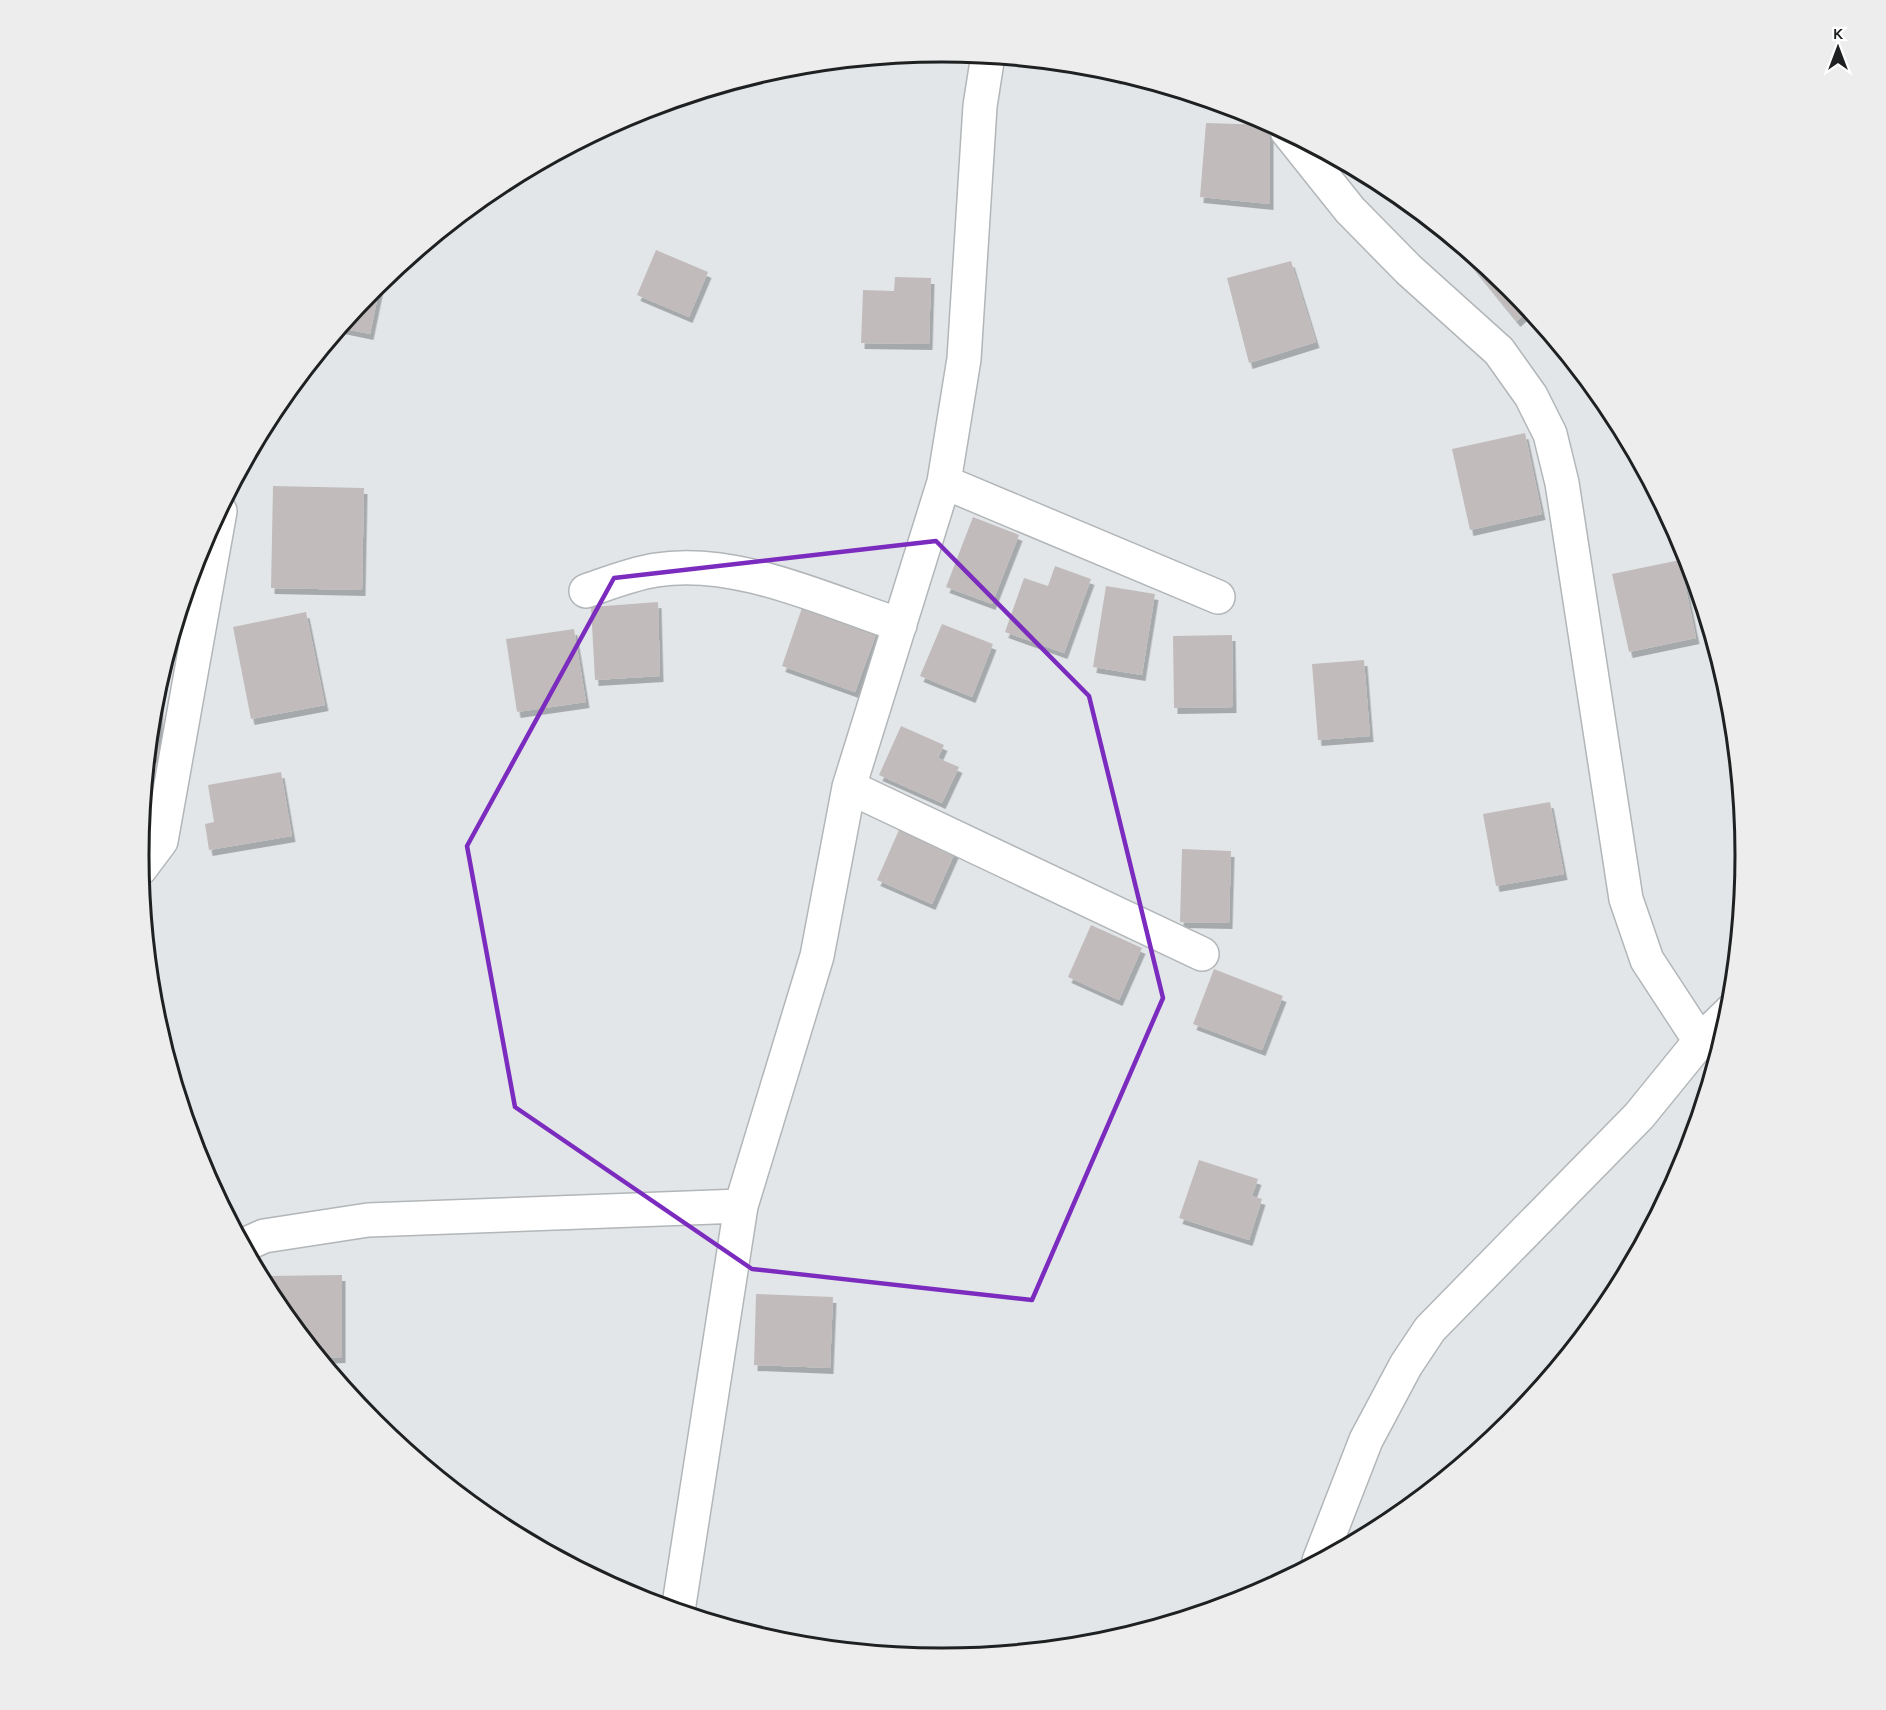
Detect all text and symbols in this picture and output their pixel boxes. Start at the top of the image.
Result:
north arrow [1808,18,1868,78]
text: K [1833,24,1844,43]

